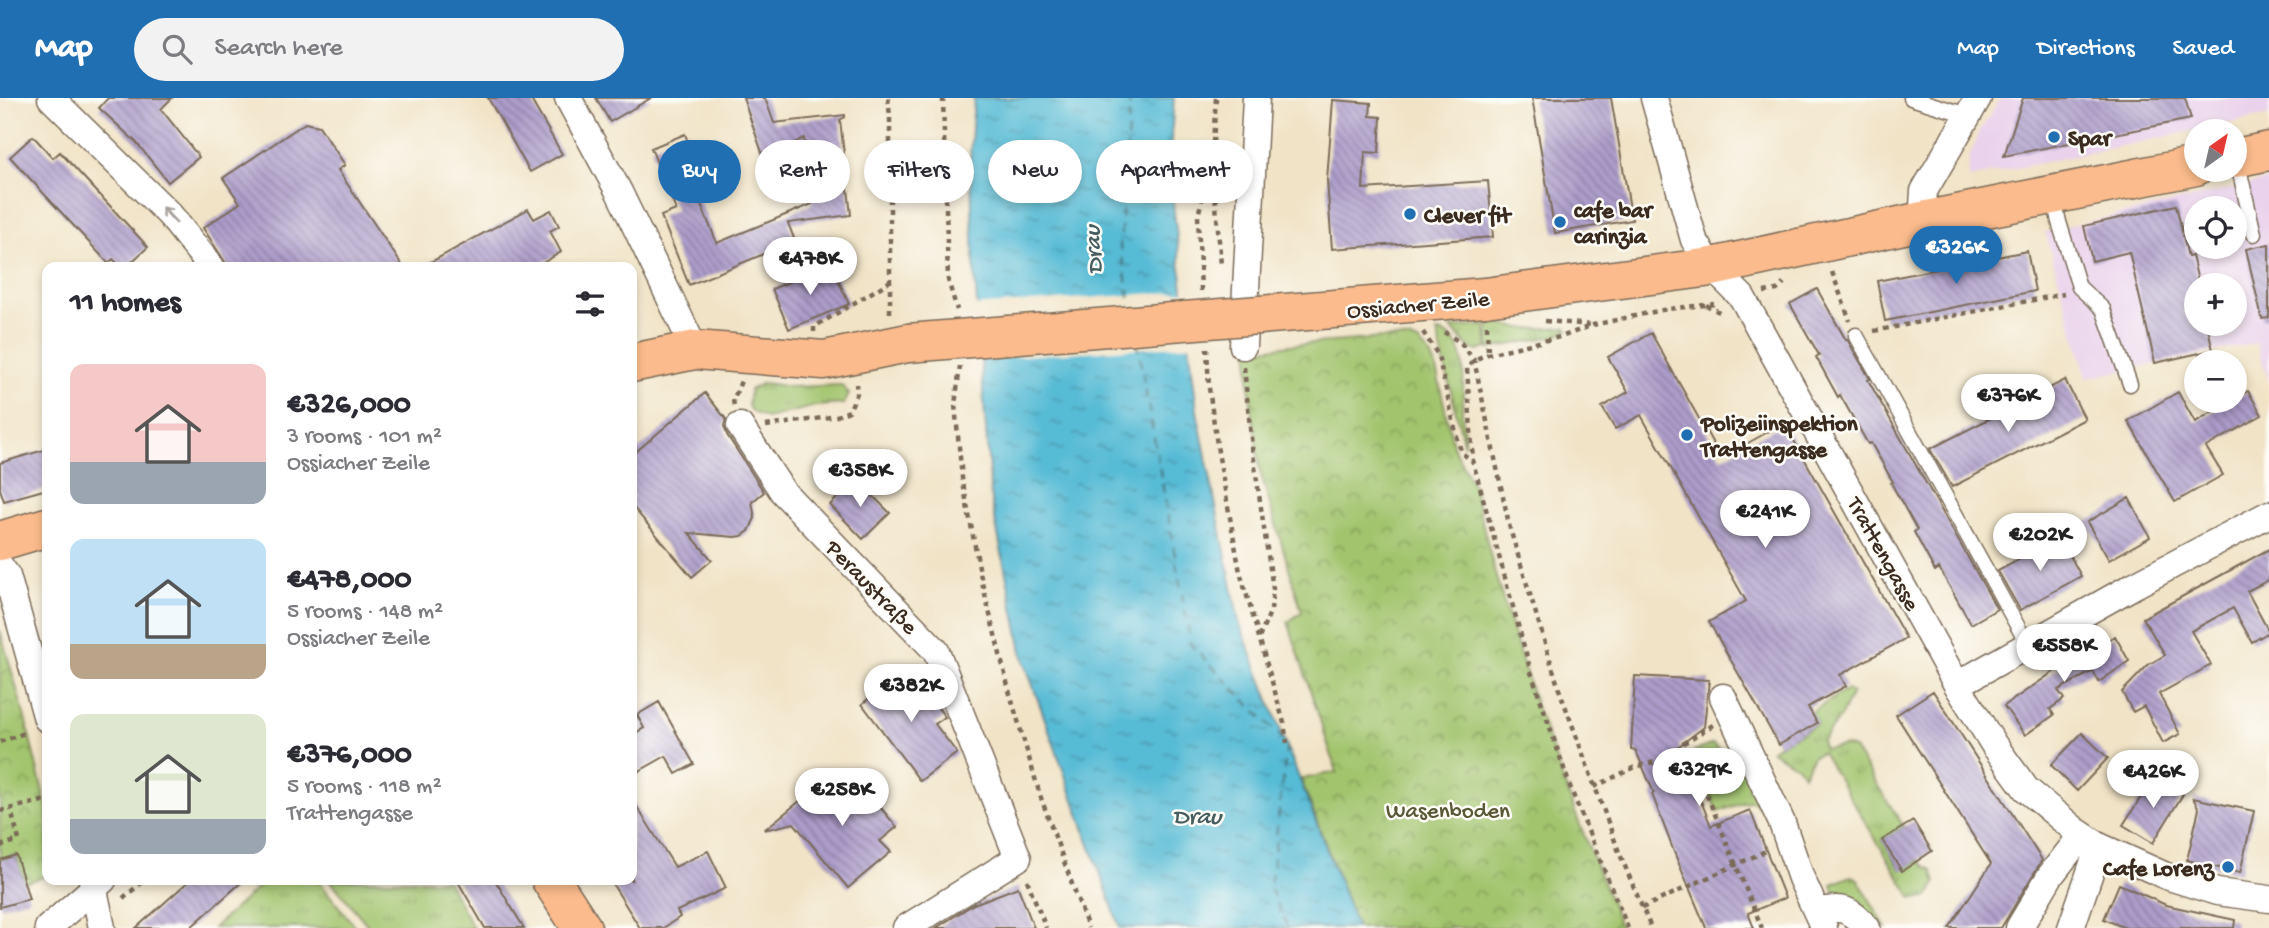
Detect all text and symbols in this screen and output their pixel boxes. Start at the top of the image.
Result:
search box [134,18,624,81]
text: Map [35,30,92,68]
icon: search [158,30,196,68]
text: Search here [214,34,343,65]
text: Map [1957,35,1999,64]
text: Directions [2037,35,2135,64]
text: Saved [2173,35,2234,64]
north arrow [2184,119,2247,182]
map controls [2184,119,2247,413]
place label: Spar [2068,127,2114,154]
marker: Spar [2046,129,2062,145]
chip: Buy [658,140,741,203]
chip: Rent [755,140,850,203]
chip: Filters [864,140,974,203]
chip: New [988,140,1082,203]
chip: Apartment [1096,140,1253,203]
button: locate [2184,196,2247,259]
place label: cafe bar carinzia [1574,199,1655,252]
place label: Clever fit [1424,204,1513,231]
one-way arrow [161,206,177,224]
marker: Clever fit [1402,206,1418,222]
marker: cafe bar carinzia [1552,214,1568,230]
water label: Drau [1079,223,1112,275]
pin: €326K [1907,226,2005,286]
text: €326K [1925,235,1987,262]
pin: €478K [761,238,859,297]
text: €478K [779,246,841,273]
button: + [2184,273,2247,336]
icon: filters [571,285,609,323]
text: 11 homes [70,287,181,322]
street label: Ossiacher Zeile [1346,287,1492,326]
button: − [2184,350,2247,413]
pin: €376K [1959,374,2057,434]
text: €376K [1977,383,2039,410]
text: €326,000 [287,389,411,424]
icon: home [126,392,210,476]
place label: Polizeiinspektion Trattengasse [1699,412,1859,465]
text: 3 rooms · 101 m² [287,424,442,451]
marker: Polizeiinspektion Trattengasse [1679,427,1695,443]
pin: €358K [811,450,909,509]
text: Ossiacher Zeile [287,451,430,478]
text: €358K [829,458,892,485]
pin: €241K [1716,490,1814,550]
street label: Trattengasse [1839,491,1925,617]
text: €241K [1736,499,1794,526]
pin: €202K [1991,514,2089,573]
text: €202K [2009,522,2071,549]
street label: Peraustraße [818,535,923,642]
text: €478,000 [287,564,412,599]
icon: home [126,567,210,651]
text: 5 rooms · 148 m² [287,599,443,626]
pin: €558K [2015,624,2113,684]
text: Ossiacher Zeile [287,626,430,653]
text: €558K [2032,633,2096,660]
pin: €382K [862,664,960,724]
text: €382K [880,673,942,700]
text: €376,000 [287,739,412,774]
icon: home [126,742,210,826]
pin: €329K [1650,748,1748,808]
pin: €426K [2104,750,2202,810]
text: €329K [1668,757,1730,784]
text: €426K [2123,759,2183,786]
pin: €258K [793,768,891,828]
text: 5 rooms · 118 m² [287,774,442,801]
text: €258K [811,777,873,804]
park label: Wasenboden [1386,799,1510,826]
text: Trattengasse [287,801,413,828]
water label: Drau [1173,804,1223,833]
place label: Cafe Lorenz [2103,857,2216,884]
marker: Cafe Lorenz [2220,859,2236,875]

